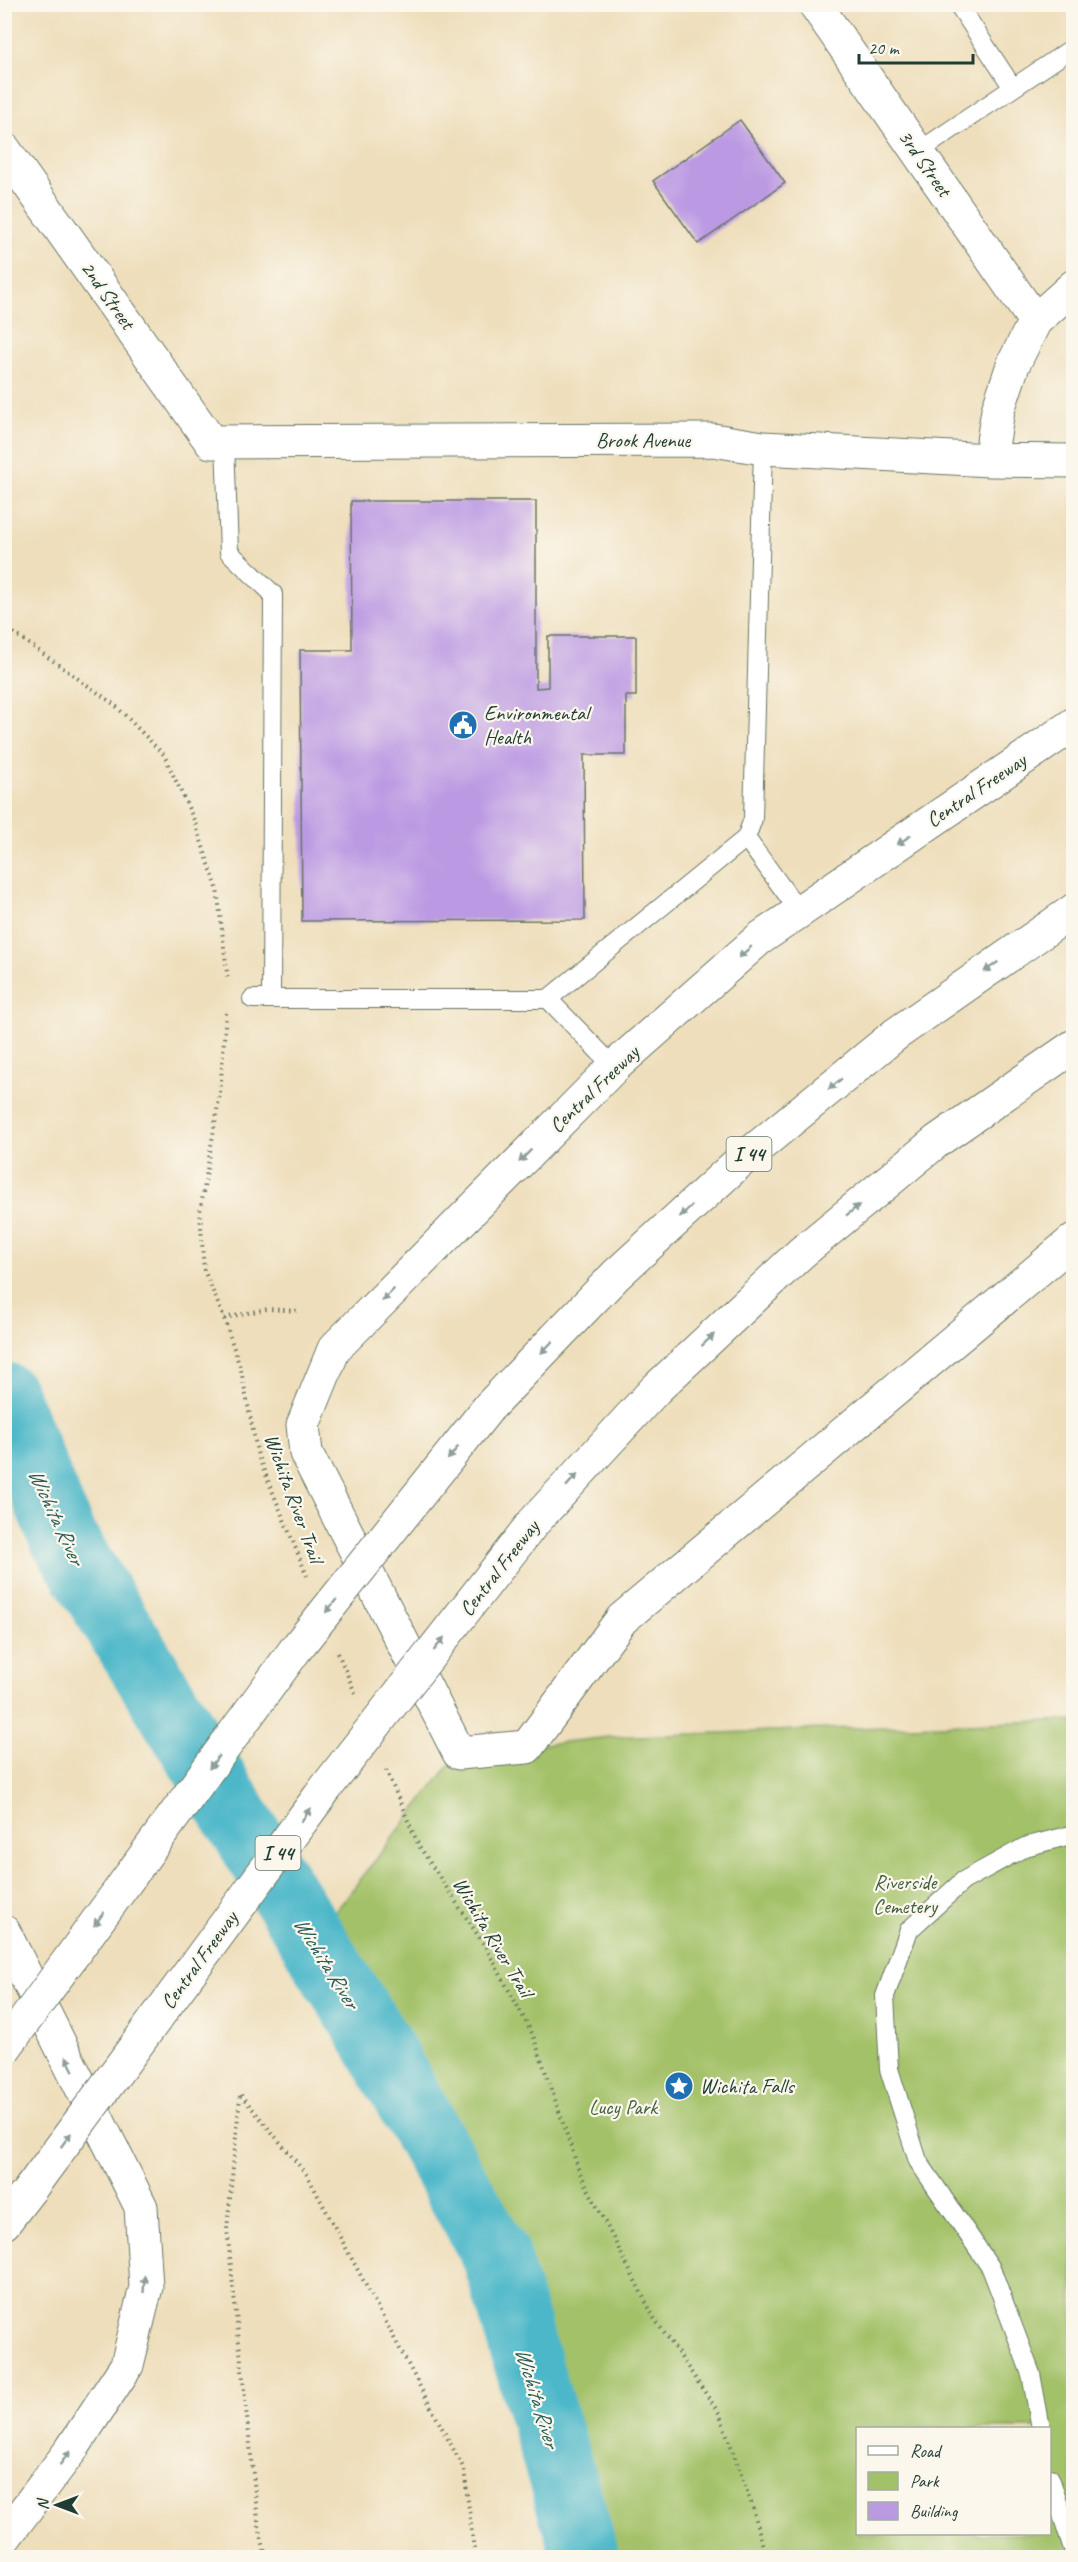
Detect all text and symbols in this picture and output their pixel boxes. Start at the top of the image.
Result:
scale bar [859,27,973,65]
text: 20 m [868,37,901,59]
street label: 3rd Street [893,125,959,203]
street label: 2nd Street [75,256,142,336]
street label: Brook Avenue [596,427,691,453]
place label: Environmental Health [484,700,592,750]
public building icon: Environmental Health [447,709,479,741]
street label: Central Freeway [921,746,1032,833]
one-way arrow [896,834,912,845]
one-way arrow [737,945,752,959]
one-way arrow [983,961,998,973]
street label: Central Freeway [544,1038,646,1138]
one-way arrow [827,1078,842,1090]
road number: I 44 [726,1137,771,1171]
one-way arrow [519,1149,533,1163]
one-way arrow [679,1203,693,1217]
one-way arrow [845,1204,860,1217]
one-way arrow [381,1287,395,1302]
one-way arrow [700,1333,715,1347]
one-way arrow [541,1339,554,1354]
street label: Wichita River Trail [259,1430,330,1569]
one-way arrow [446,1445,459,1461]
water label: Wichita River [22,1464,92,1572]
one-way arrow [565,1473,579,1487]
street label: Central Freeway [453,1513,546,1621]
one-way arrow [325,1598,338,1613]
one-way arrow [432,1636,445,1652]
one-way arrow [208,1753,220,1769]
one-way arrow [300,1807,312,1823]
road number: I 44 [256,1836,300,1870]
park label: Riverside Cemetery [873,1869,939,1919]
street label: Wichita River Trail [447,1872,541,2004]
street label: Central Freeway [155,1904,244,2014]
one-way arrow [93,1911,105,1927]
water label: Wichita River [287,1912,367,2016]
one-way arrow [65,2055,74,2072]
place icon: Wichita Falls [663,2070,695,2102]
place label: Wichita Falls [700,2073,795,2099]
park label: Lucy Park [589,2094,659,2120]
one-way arrow [60,2133,72,2149]
one-way arrow [140,2274,149,2293]
water label: Wichita River [509,2344,566,2453]
legend [856,2427,1051,2535]
text: Road [910,2440,943,2462]
one-way arrow [59,2450,71,2466]
text: Park [910,2470,940,2492]
north arrow [27,2475,87,2535]
text: N [33,2497,53,2510]
text: Building [910,2500,959,2522]

